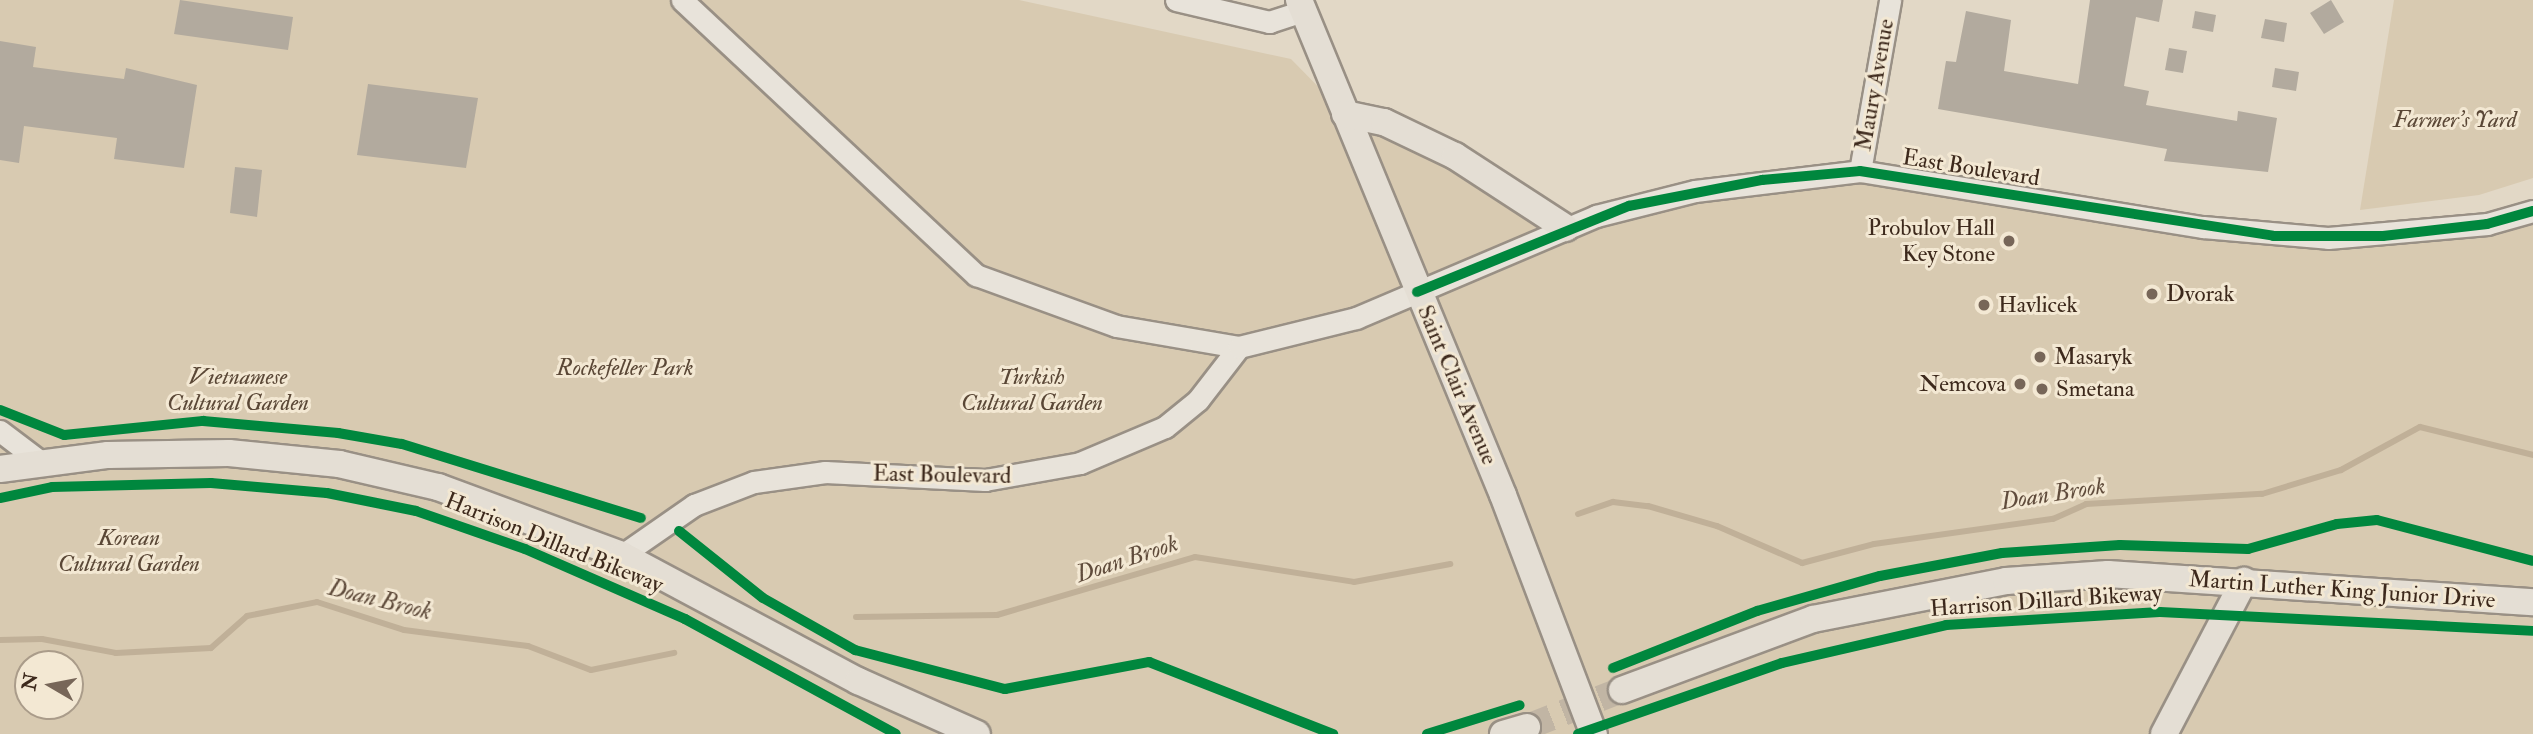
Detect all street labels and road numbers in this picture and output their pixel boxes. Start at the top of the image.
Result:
street label: Maury Avenue [1850,17,1900,153]
street label: East Boulevard [1900,144,2042,192]
street label: Saint Clair Avenue [1411,301,1503,469]
street label: East Boulevard [872,460,1012,490]
street label: Harrison Dillard Bikeway [441,487,667,599]
street label: Martin Luther King Junior Drive [2188,566,2496,614]
street label: Harrison Dillard Bikeway [1929,579,2163,623]

